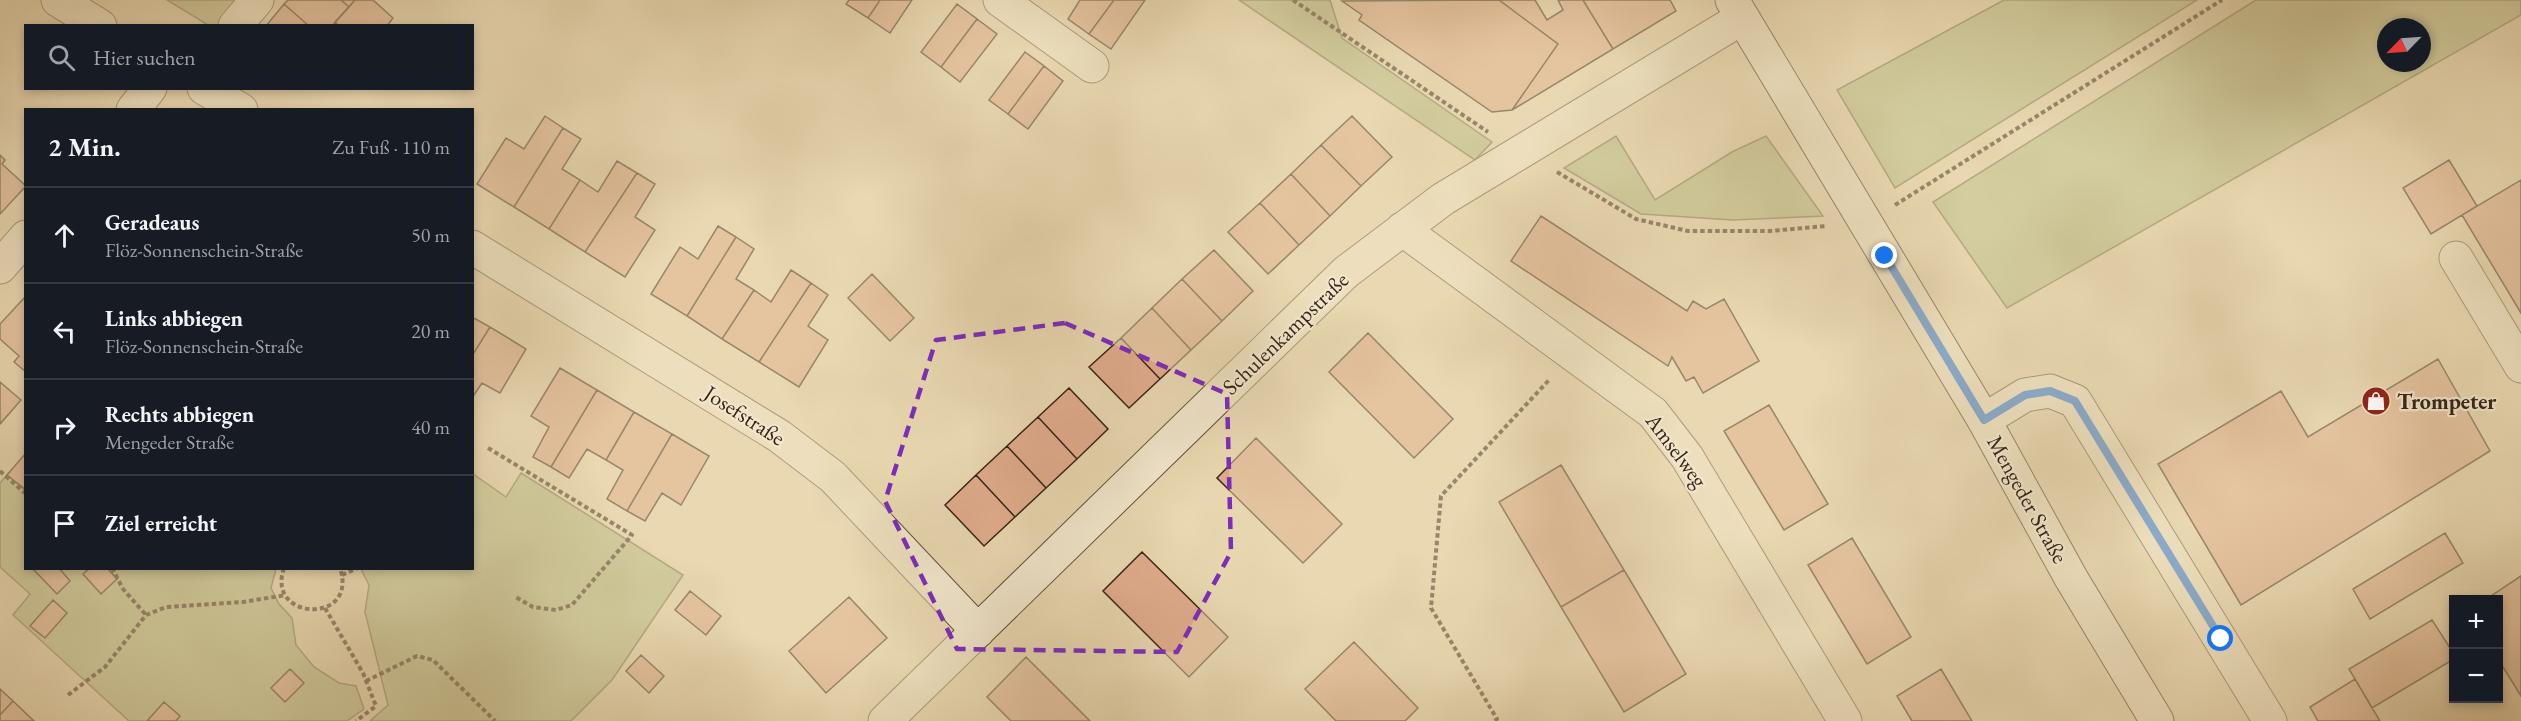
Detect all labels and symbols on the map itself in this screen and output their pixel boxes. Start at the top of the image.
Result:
north arrow [2377,18,2431,72]
route end [1871,242,1897,268]
street label: Schulenkampstraße [1216,265,1355,401]
street label: Josefstraße [697,377,791,453]
shop icon: Trompeter [2360,385,2392,417]
place label: Trompeter [2397,387,2497,416]
street label: Amselweg [1639,406,1714,494]
street label: Mengeder Straße [1980,430,2075,569]
route start [2207,625,2233,651]

